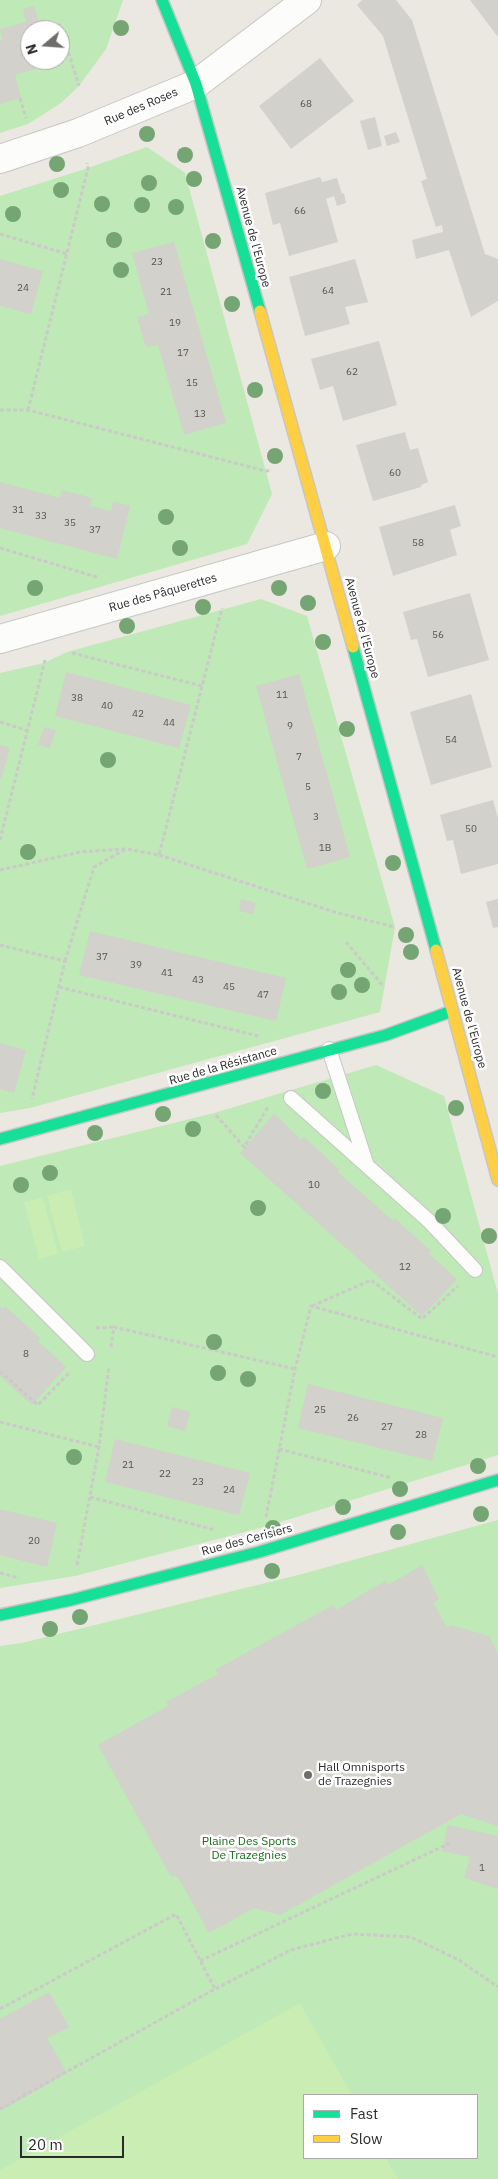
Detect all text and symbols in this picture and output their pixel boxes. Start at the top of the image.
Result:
north arrow [20,20,70,70]
text: N [22,42,42,57]
street label: Rue des Roses [102,85,180,129]
house number: 68 [300,98,312,110]
street label: Avenue de l'Europe [233,185,273,289]
house number: 66 [294,205,306,217]
house number: 23 [151,256,163,268]
house number: 24 [17,282,29,294]
house number: 64 [322,285,334,297]
house number: 21 [160,286,172,298]
house number: 19 [169,317,181,329]
house number: 17 [177,347,189,359]
house number: 62 [346,366,358,378]
house number: 15 [186,377,198,389]
house number: 13 [194,408,206,420]
house number: 60 [389,467,401,479]
house number: 31 [12,504,24,516]
house number: 33 [35,510,47,522]
house number: 35 [64,517,76,529]
house number: 37 [89,524,101,536]
house number: 58 [412,537,424,549]
street label: Rue des Pâquerettes [107,571,219,615]
street label: Avenue de l'Europe [342,576,382,680]
house number: 56 [432,629,444,641]
house number: 11 [276,689,288,701]
house number: 38 [71,692,83,704]
house number: 40 [101,700,113,712]
house number: 42 [132,708,144,720]
house number: 44 [163,717,175,729]
house number: 9 [287,720,293,732]
house number: 54 [445,734,457,746]
house number: 7 [296,751,302,763]
house number: 5 [305,781,311,793]
house number: 3 [313,811,319,823]
house number: 50 [465,823,477,835]
house number: 1B [319,842,331,854]
house number: 37 [96,951,108,963]
house number: 39 [130,959,142,971]
street label: Avenue de l'Europe [449,966,489,1070]
house number: 41 [161,967,173,979]
house number: 43 [192,974,204,986]
house number: 45 [223,981,235,993]
house number: 47 [257,989,269,1001]
street label: Rue de la Résistance [167,1044,279,1088]
house number: 10 [308,1179,320,1191]
house number: 12 [399,1261,411,1273]
house number: 8 [23,1348,29,1360]
house number: 25 [314,1404,326,1416]
house number: 26 [347,1412,359,1424]
house number: 27 [381,1421,393,1433]
house number: 28 [415,1429,427,1441]
house number: 21 [122,1459,134,1471]
house number: 22 [159,1468,171,1480]
house number: 23 [192,1476,204,1488]
house number: 24 [223,1484,235,1496]
street label: Rue des Cerisiers [200,1521,294,1559]
house number: 20 [28,1535,40,1547]
place label: Hall Omnisports de Trazegnies [318,1761,405,1789]
marker: Hall Omnisports de Trazegnies [302,1769,314,1781]
park label: Plaine Des Sports De Trazegnies [202,1835,296,1863]
house number: 1 [479,1862,485,1874]
legend [303,2094,478,2159]
text: Fast [350,2104,378,2123]
scale bar [22,2126,126,2158]
text: Slow [350,2129,383,2148]
text: 20 m [28,2135,63,2154]

